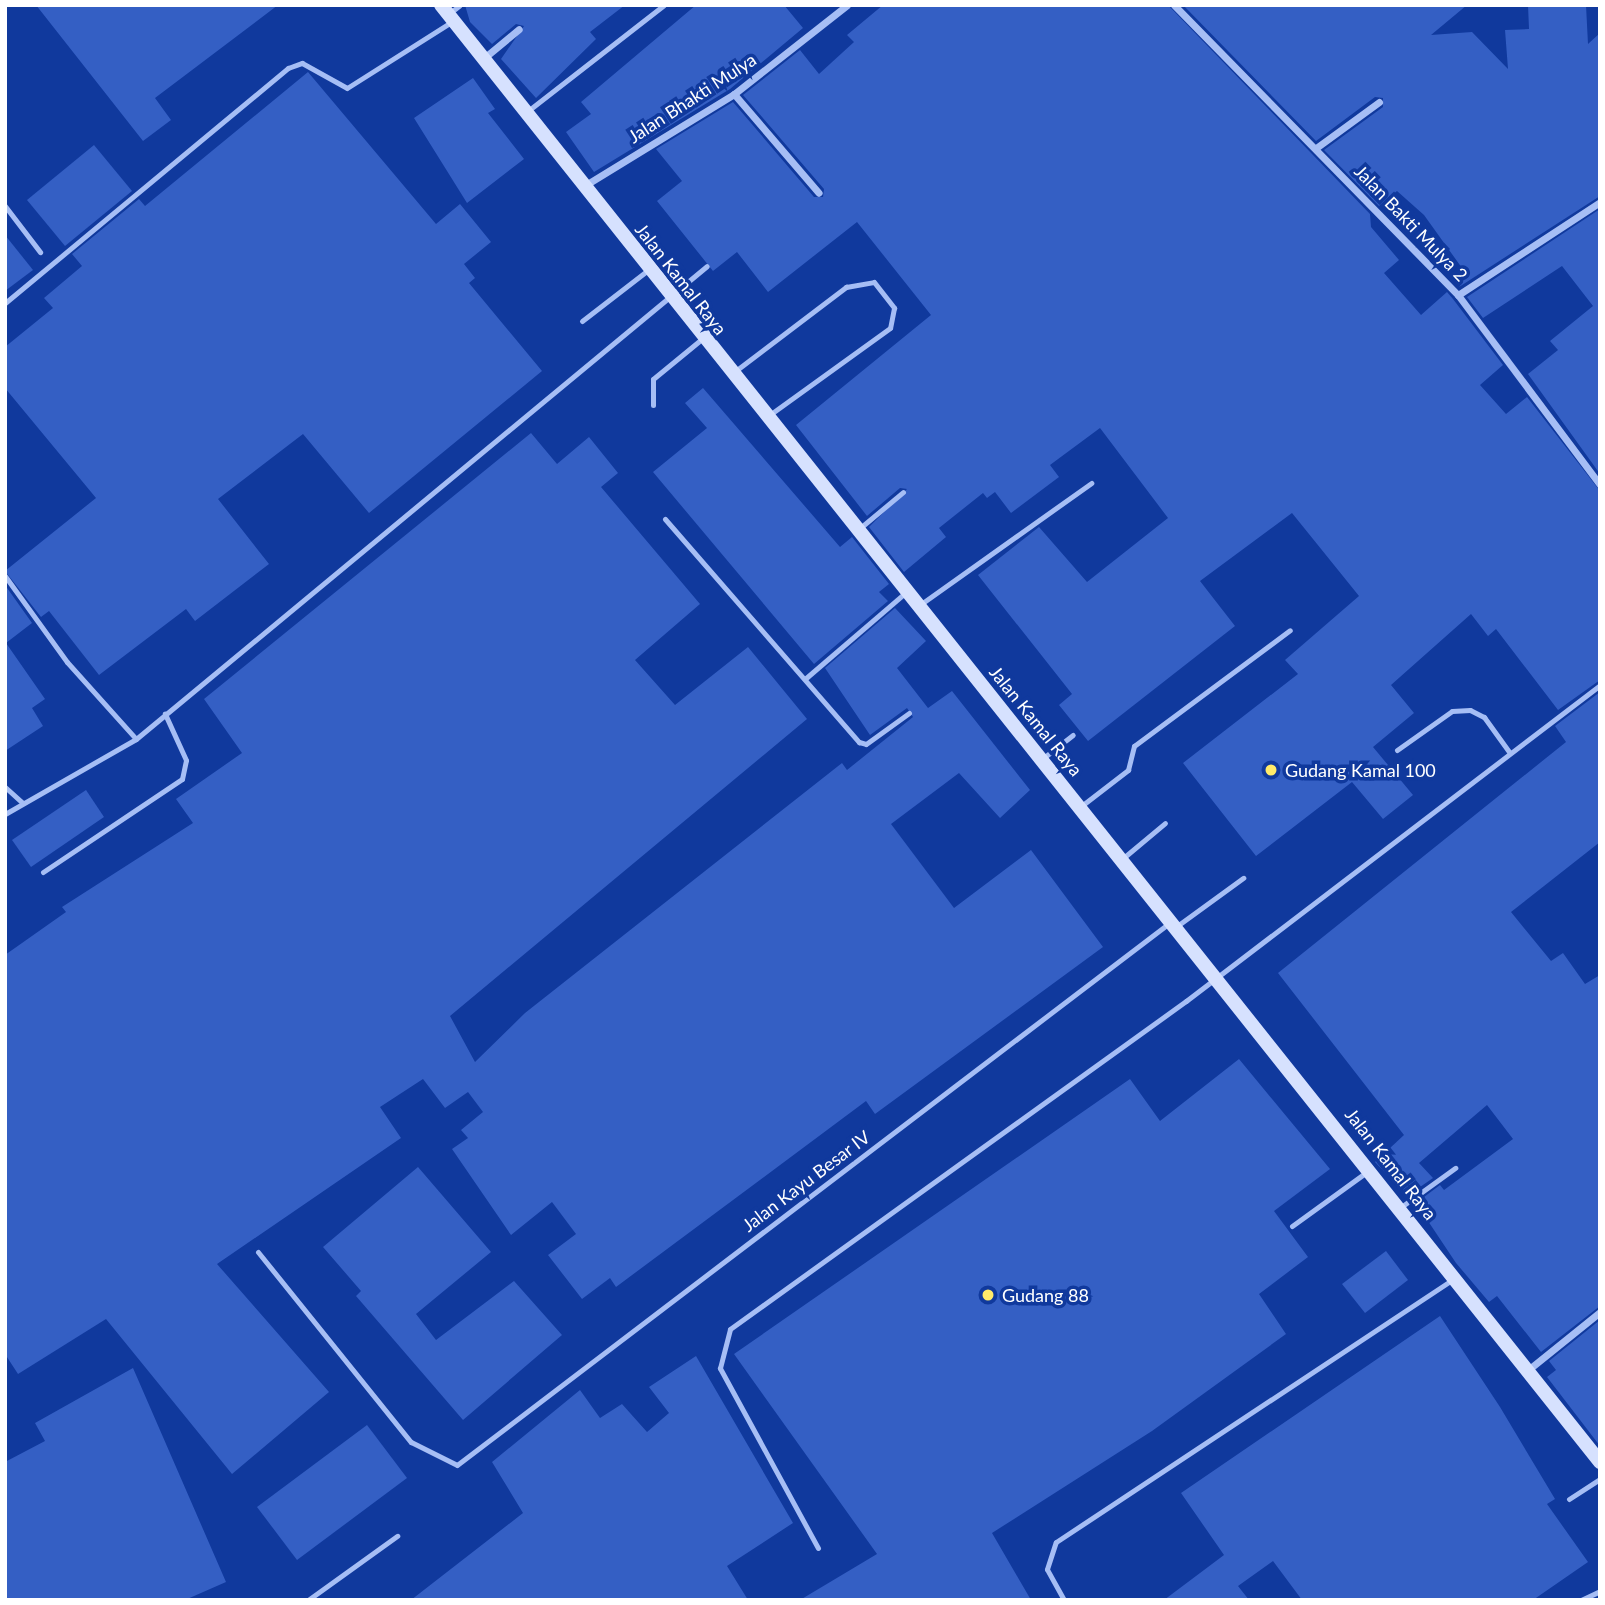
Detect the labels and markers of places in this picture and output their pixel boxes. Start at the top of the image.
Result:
place label: Gudang Kamal 100 [1285,759,1436,781]
marker: Gudang Kamal 100 [1263,762,1279,778]
place label: Gudang 88 [1002,1284,1089,1306]
marker: Gudang 88 [980,1287,996,1303]

